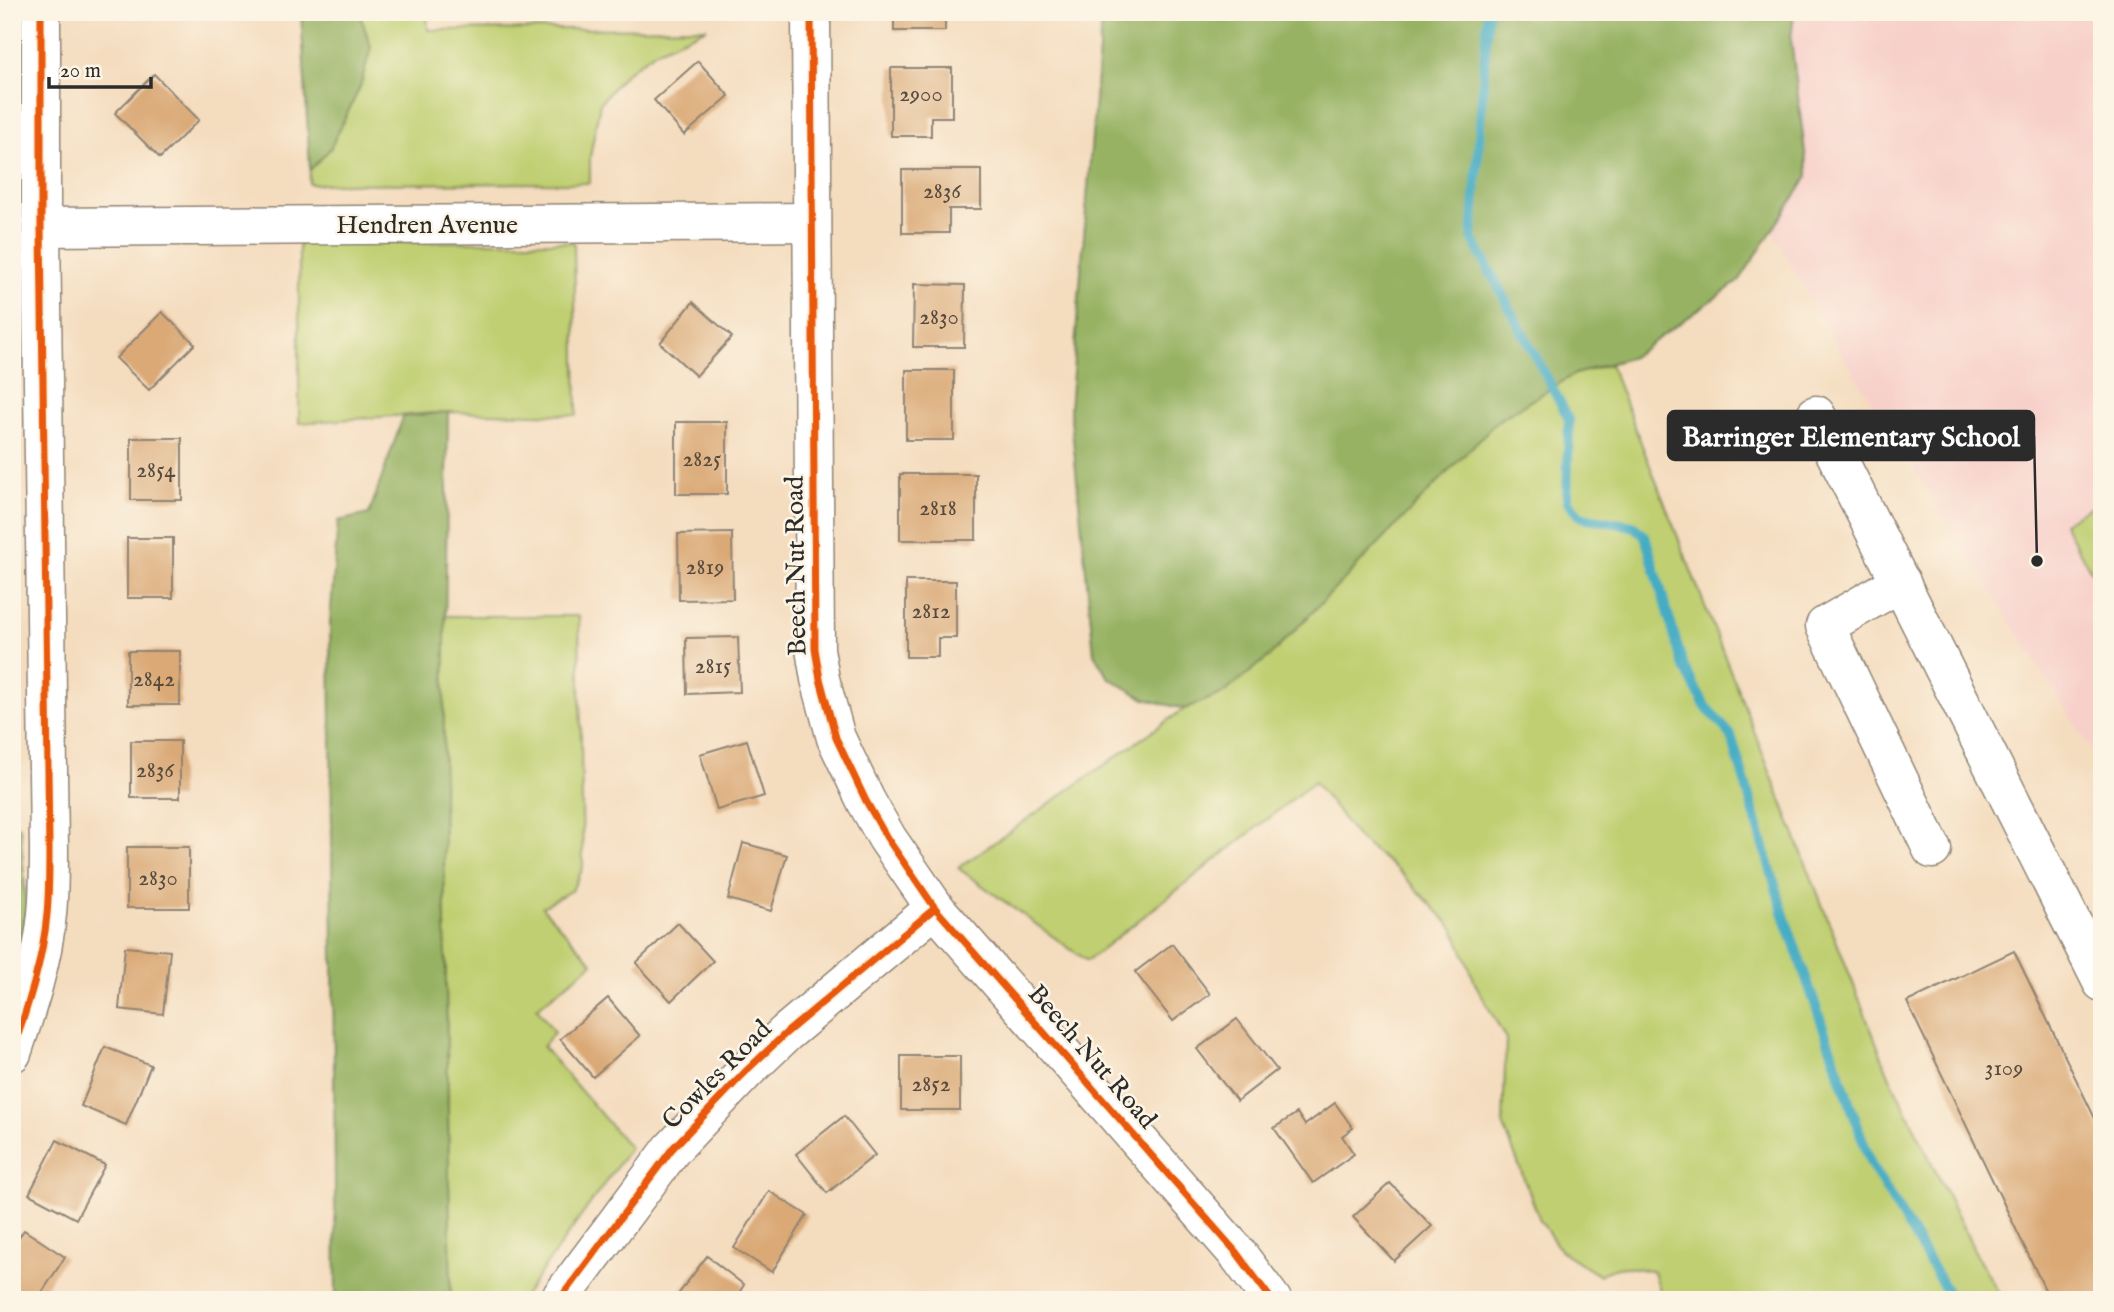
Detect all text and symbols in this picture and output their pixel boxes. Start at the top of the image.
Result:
scale bar [49,46,150,90]
text: 20 m [60,58,101,85]
house number: 2900 [899,80,943,109]
house number: 2836 [923,177,962,206]
street label: Hendren Avenue [336,209,518,242]
house number: 2830 [919,303,959,332]
callout: Barringer Elementary School [1668,411,2034,460]
text: Barringer Elementary School [1682,421,2021,456]
house number: 2825 [683,445,721,474]
house number: 2854 [136,456,176,485]
street label: Beech Nut Road [778,475,815,656]
house number: 2818 [919,494,957,523]
house number: 2819 [686,553,724,582]
house number: 2812 [911,597,951,626]
house number: 2815 [695,652,731,681]
house number: 2842 [133,665,175,694]
house number: 2836 [136,756,175,785]
house number: 2830 [138,864,178,893]
street label: Beech Nut Road [1020,978,1164,1136]
street label: Cowles Road [655,1013,779,1137]
house number: 3109 [1985,1054,2023,1083]
house number: 2852 [912,1070,950,1099]

